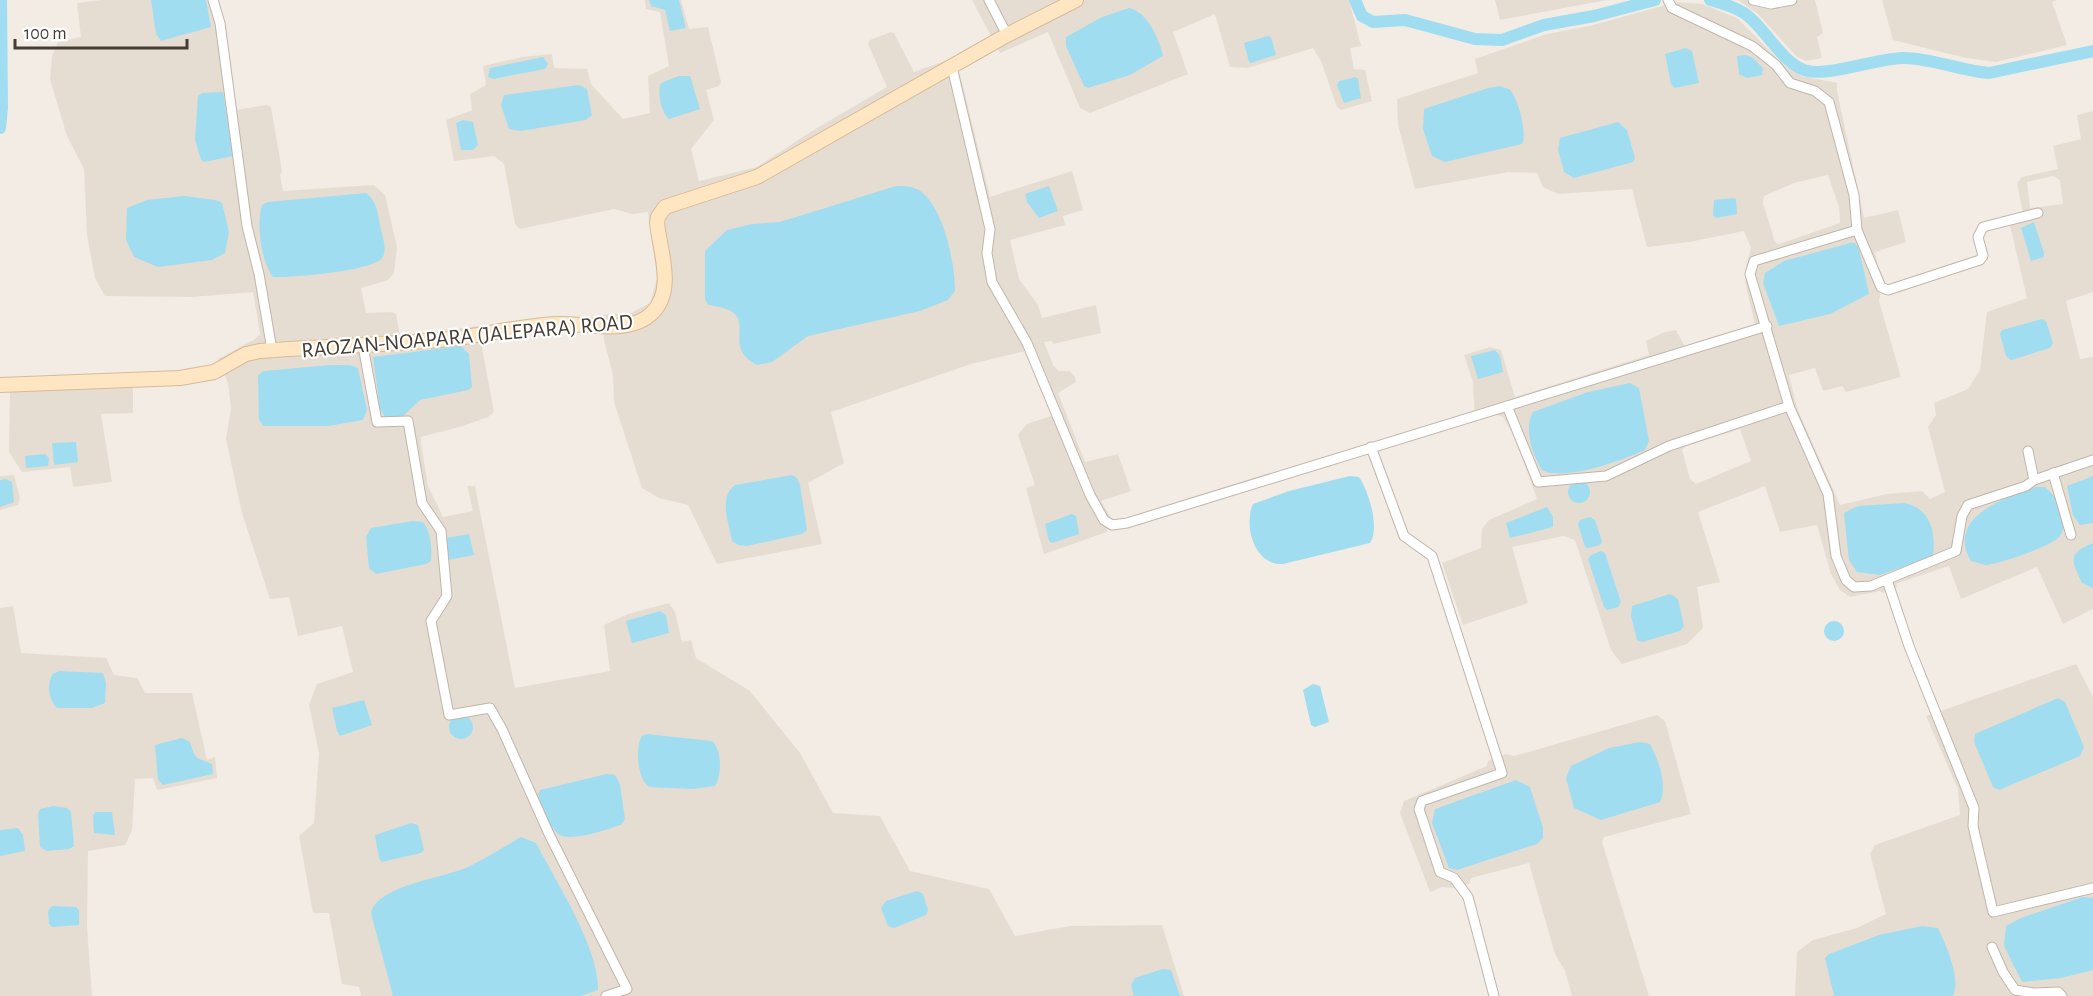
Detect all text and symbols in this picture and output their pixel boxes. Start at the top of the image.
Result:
scale bar [15,12,188,50]
text: 100 m [24,25,67,43]
street label: RAOZAN-NOAPARA (JALEPARA) ROAD [300,311,634,361]

